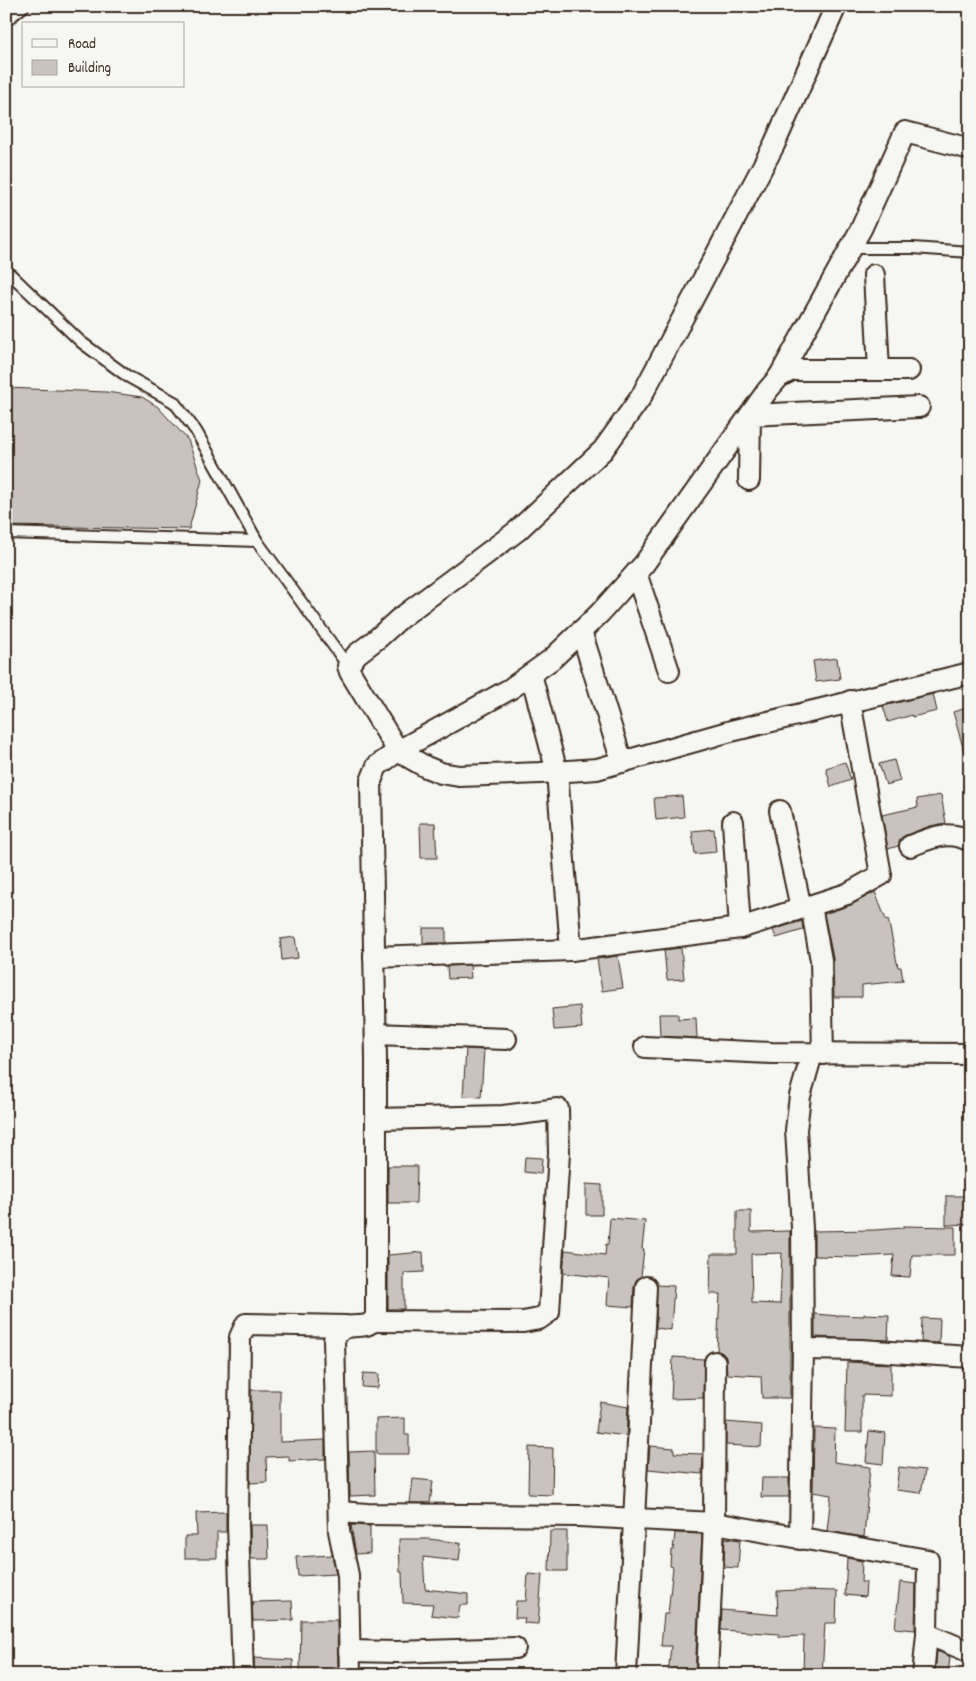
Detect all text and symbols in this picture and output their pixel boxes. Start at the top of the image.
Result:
legend [22,22,185,88]
text: Road [68,34,96,56]
text: Building [68,58,111,80]

